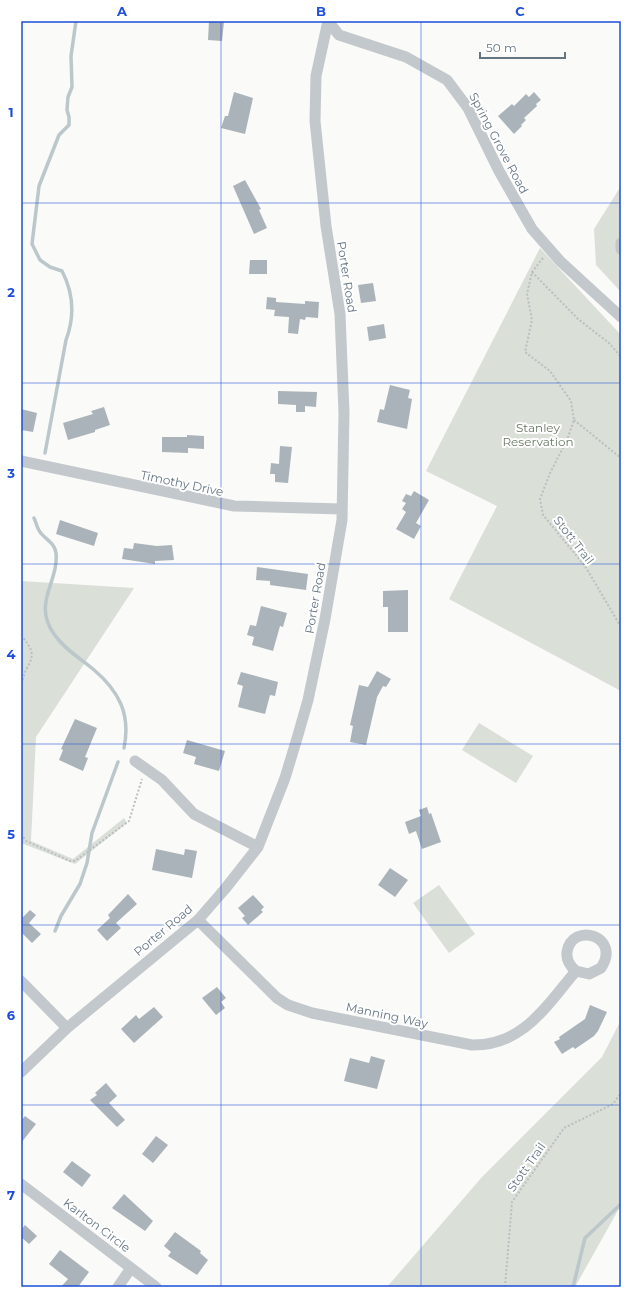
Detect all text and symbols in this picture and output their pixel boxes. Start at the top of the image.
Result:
text: A [116,3,128,19]
text: B [316,3,326,19]
text: C [515,3,525,19]
scale bar [480,34,565,60]
text: 50 m [486,40,517,55]
street label: Spring Grove Road [466,90,532,196]
text: 1 [8,104,14,120]
street label: Porter Road [334,240,360,314]
text: 2 [7,284,15,300]
park label: Stanley Reservation [502,420,574,449]
text: 3 [6,465,15,481]
street label: Timothy Drive [139,467,225,499]
street label: Stott Trail [551,513,597,567]
street label: Porter Road [301,561,329,635]
text: 4 [7,646,16,662]
text: 5 [7,826,15,842]
street label: Porter Road [131,901,195,959]
street label: Manning Way [345,999,430,1031]
text: 6 [7,1007,16,1023]
street label: Stott Trail [504,1139,548,1195]
text: 7 [7,1187,15,1203]
street label: Karlton Circle [60,1195,134,1255]

